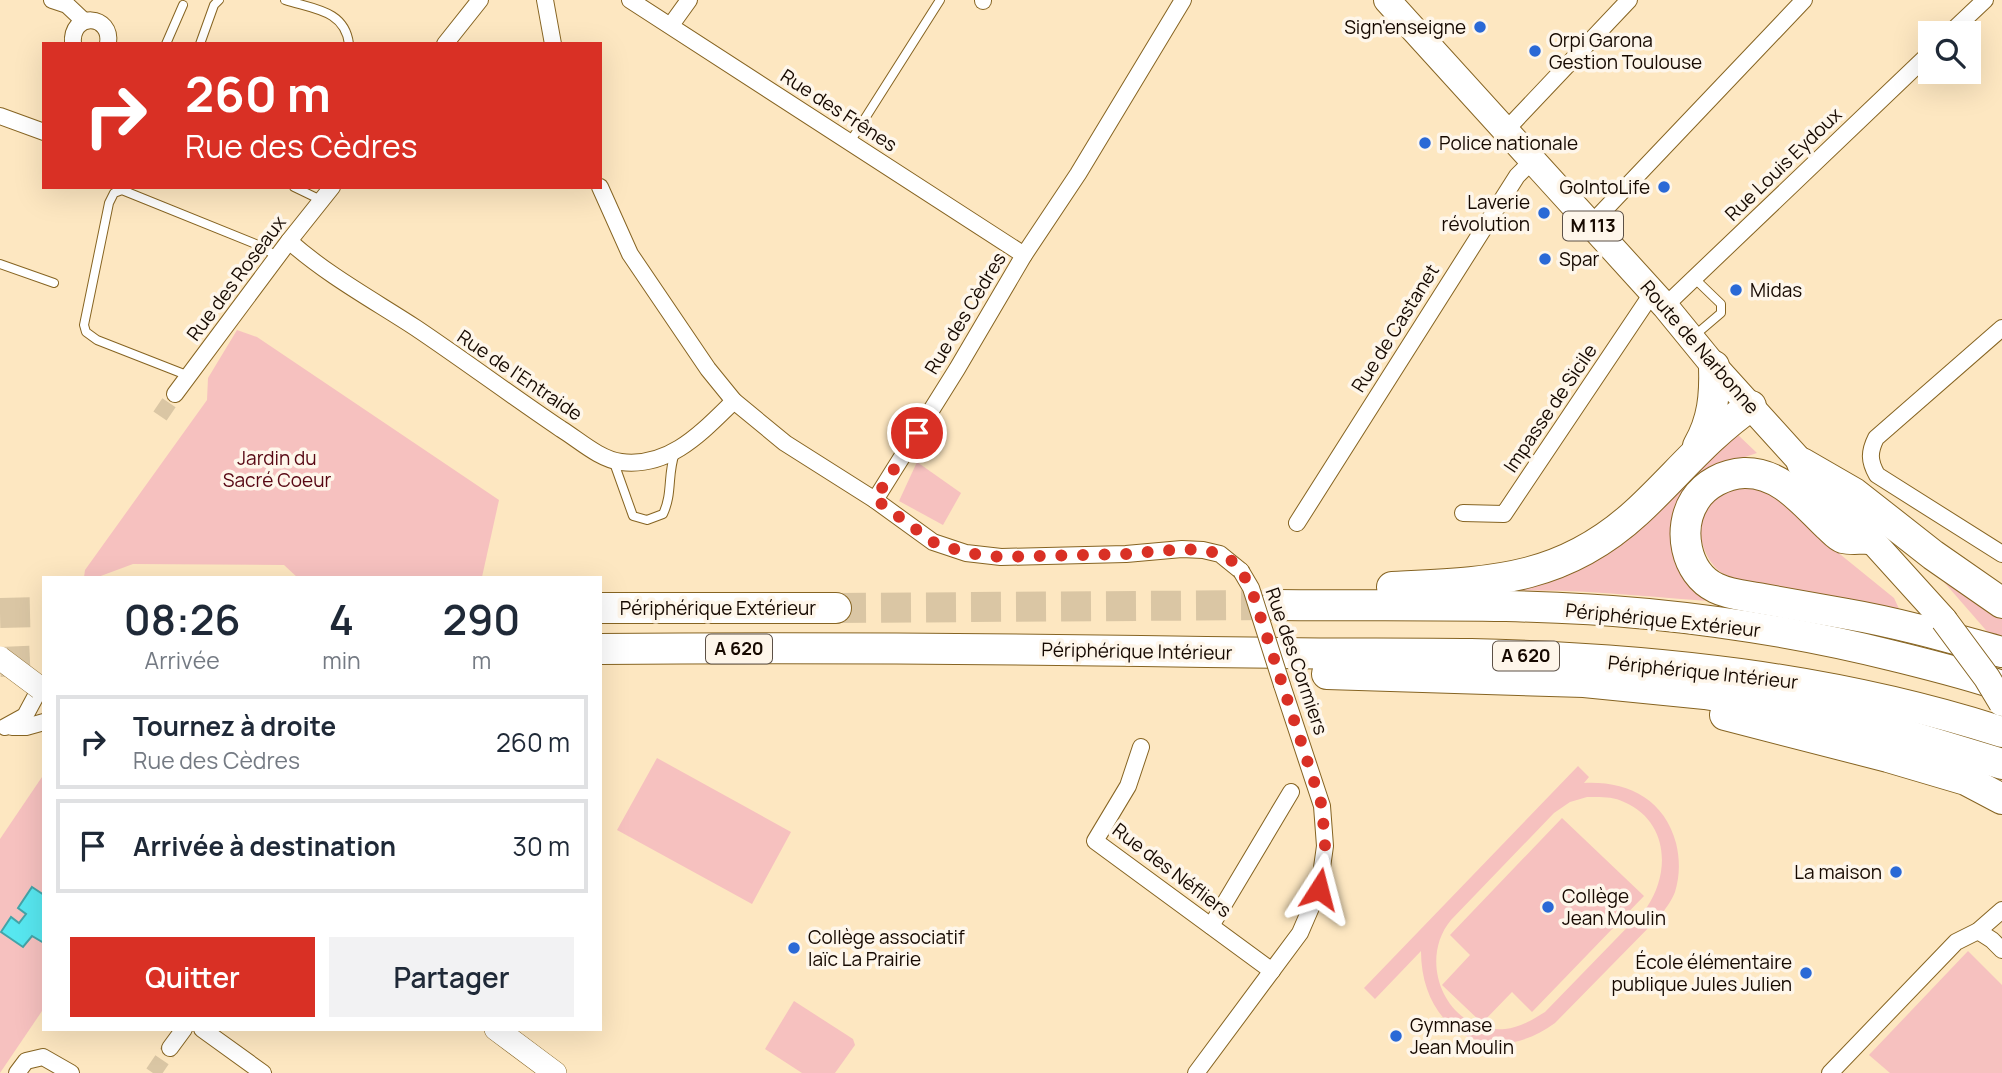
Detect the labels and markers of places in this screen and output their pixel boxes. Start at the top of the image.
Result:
place label: Sign'enseigne [1344,14,1466,40]
marker: Sign'enseigne [1472,19,1488,35]
place label: Orpi Garona Gestion Toulouse [1549,27,1702,75]
marker: Orpi Garona Gestion Toulouse [1527,43,1543,59]
place label: Police nationale [1439,130,1578,156]
marker: Police nationale [1417,135,1433,151]
place label: GoIntoLife [1560,174,1650,200]
marker: GoIntoLife [1656,179,1672,195]
place label: Laverie révolution [1442,189,1530,237]
marker: Laverie révolution [1536,205,1552,221]
place label: Spar [1559,246,1600,272]
marker: Spar [1537,251,1553,267]
place label: Midas [1750,277,1802,303]
marker: Midas [1728,282,1744,298]
pin [887,403,947,463]
place label: La maison [1794,859,1882,885]
marker: La maison [1888,864,1904,880]
place label: Collège Jean Moulin [1562,883,1666,931]
marker: Collège Jean Moulin [1540,899,1556,915]
place label: Collège associatif laïc La Prairie [808,924,965,972]
marker: Collège associatif laïc La Prairie [786,940,802,956]
place label: École élémentaire publique Jules Julien [1611,949,1792,997]
marker: École élémentaire publique Jules Julien [1798,965,1814,981]
place label: Gymnase Jean Moulin [1410,1012,1514,1060]
marker: Gymnase Jean Moulin [1388,1028,1404,1044]

